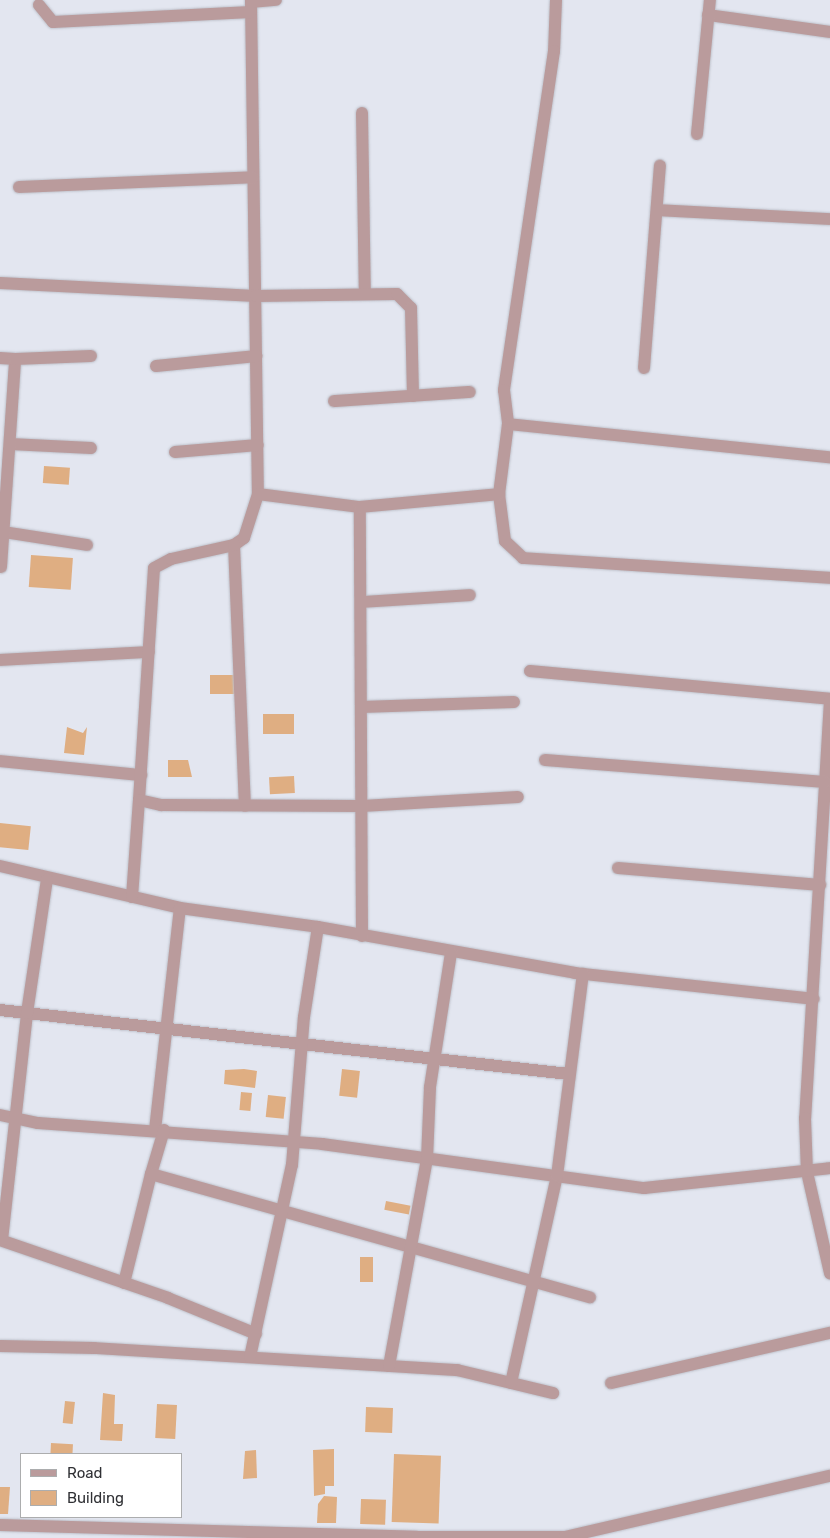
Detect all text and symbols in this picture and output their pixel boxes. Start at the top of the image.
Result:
legend [20,1453,182,1518]
text: Road [67,1464,103,1482]
text: Building [67,1489,124,1507]

